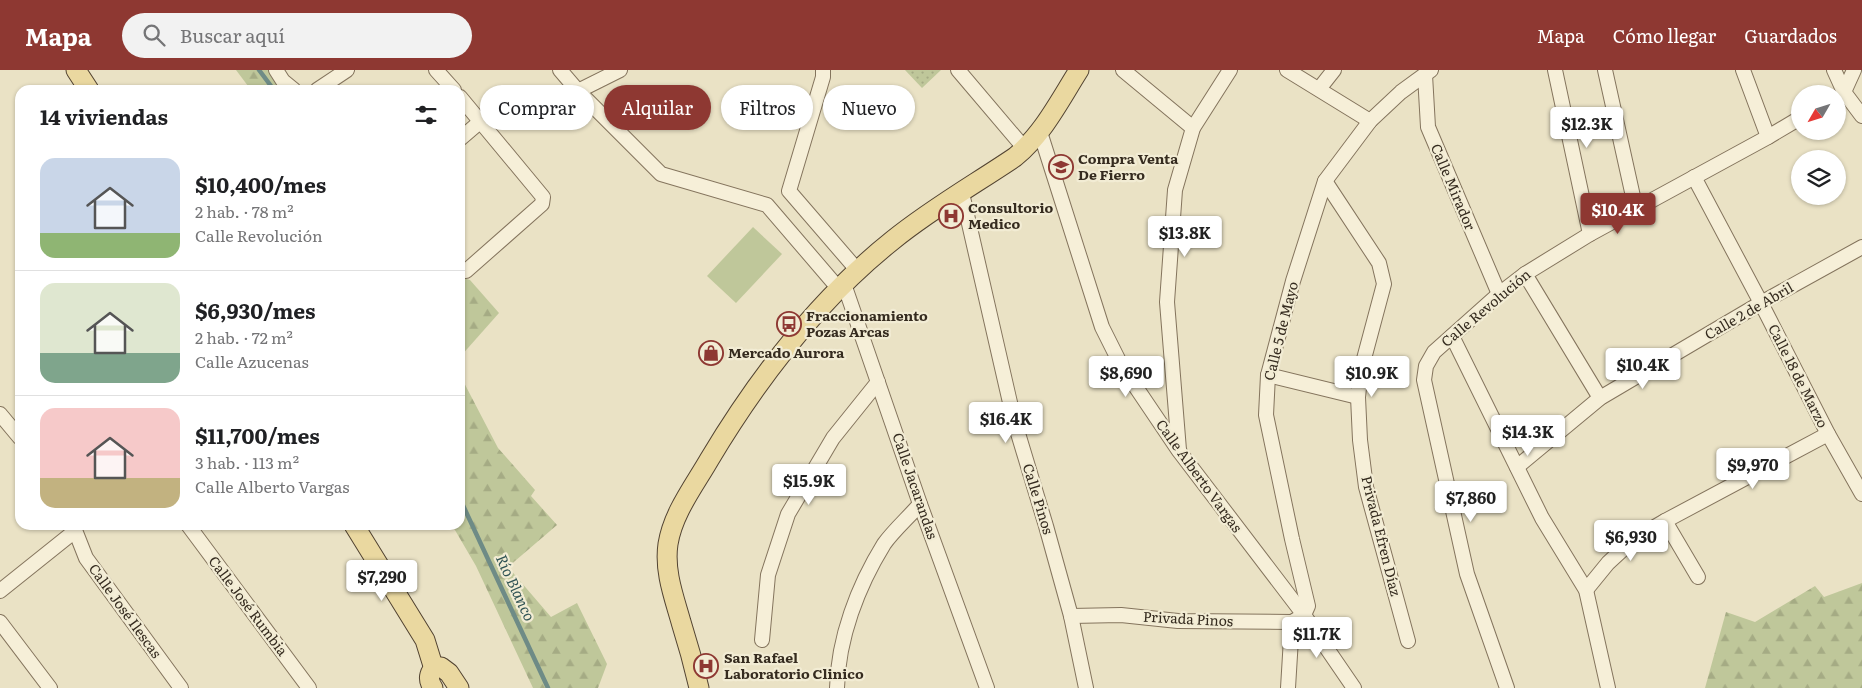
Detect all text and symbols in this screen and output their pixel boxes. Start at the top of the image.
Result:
search box [122,13,472,58]
text: Mapa [25,18,92,53]
icon: search [140,21,168,49]
text: Buscar aquí [180,21,285,49]
text: Mapa [1537,22,1585,49]
text: Cómo llegar [1613,22,1716,49]
text: Guardados [1744,22,1837,49]
chip: Comprar [480,85,594,130]
chip: Alquilar [604,85,711,130]
chip: Filtros [721,85,813,130]
chip: Nuevo [823,85,915,130]
north arrow [1791,85,1846,140]
map controls [1791,85,1846,205]
text: 14 viviendas [40,100,168,131]
icon: filters [412,101,440,129]
pin: $12.3K [1546,106,1628,149]
text: $12.3K [1561,111,1613,135]
street label: Calle Mirador [1427,140,1481,233]
place label: Compra Venta De Fierro [1078,148,1179,184]
button: layers [1791,150,1846,205]
school or university icon: Compra Venta De Fierro [1048,154,1074,180]
text: $10,400/mes [195,168,326,199]
icon: home [80,178,140,238]
pin: $10.4K [1577,192,1659,235]
place label: Consultorio Medico [968,197,1053,233]
text: $10.4K [1592,197,1644,221]
text: 2 hab. · 78 m² [195,199,294,223]
hospital icon: Consultorio Medico [938,203,964,229]
pin: $13.8K [1144,216,1226,258]
text: $13.8K [1159,220,1211,244]
text: Calle Revolución [195,223,323,247]
street label: Calle Revolución [1436,264,1535,351]
street label: Calle 2 de Abril [1701,277,1797,344]
street label: Calle 5 de Mayo [1258,279,1302,382]
text: $6,930/mes [195,294,315,325]
icon: home [80,303,140,363]
place label: Fraccionamiento Pozas Arcas [806,305,928,341]
bus stop icon: Fraccionamiento Pozas Arcas [776,311,802,337]
street label: Calle 18 de Marzo [1764,320,1834,431]
text: 2 hab. · 72 m² [195,325,293,349]
shop icon: Mercado Aurora [698,340,724,366]
place label: Mercado Aurora [728,342,845,362]
pin: $10.4K [1602,348,1684,390]
text: Calle Azucenas [195,349,309,373]
text: $10.4K [1617,352,1669,376]
pin: $8,690 [1085,356,1167,398]
pin: $10.9K [1331,356,1413,398]
text: $8,690 [1100,360,1152,384]
text: $10.9K [1345,360,1399,384]
pin: $16.4K [965,402,1047,444]
text: $16.4K [980,406,1032,430]
pin: $14.3K [1487,414,1569,457]
street label: Calle Alberto Vargas [1152,415,1248,536]
text: $11,700/mes [195,419,320,450]
text: $14.3K [1502,419,1554,443]
icon: home [80,428,140,488]
street label: Calle Jacarandas [888,430,943,541]
pin: $9,970 [1712,448,1794,490]
text: 3 hab. · 113 m² [195,450,299,474]
text: $9,970 [1727,452,1779,476]
street label: Calle Pinos [1019,461,1059,537]
pin: $15.9K [768,464,850,506]
text: $15.9K [783,468,835,492]
street label: Privada Efren Díaz [1357,473,1407,598]
text: Calle Alberto Vargas [195,474,349,498]
pin: $7,860 [1430,480,1512,523]
text: $7,860 [1446,485,1496,509]
pin: $6,930 [1590,520,1672,562]
text: $6,930 [1605,524,1657,548]
water label: Río Blanco [491,550,542,625]
street label: Calle José Rumbia [205,551,293,660]
street label: Calle José Ilescas [85,559,167,662]
pin: $7,290 [341,560,423,602]
text: $7,290 [357,564,407,588]
street label: Privada Pinos [1142,606,1234,630]
pin: $11.7K [1276,616,1358,659]
text: $11.7K [1293,621,1341,645]
place label: San Rafael Laboratorio Clinico [724,647,864,683]
hospital icon: San Rafael Laboratorio Clinico [693,653,719,679]

